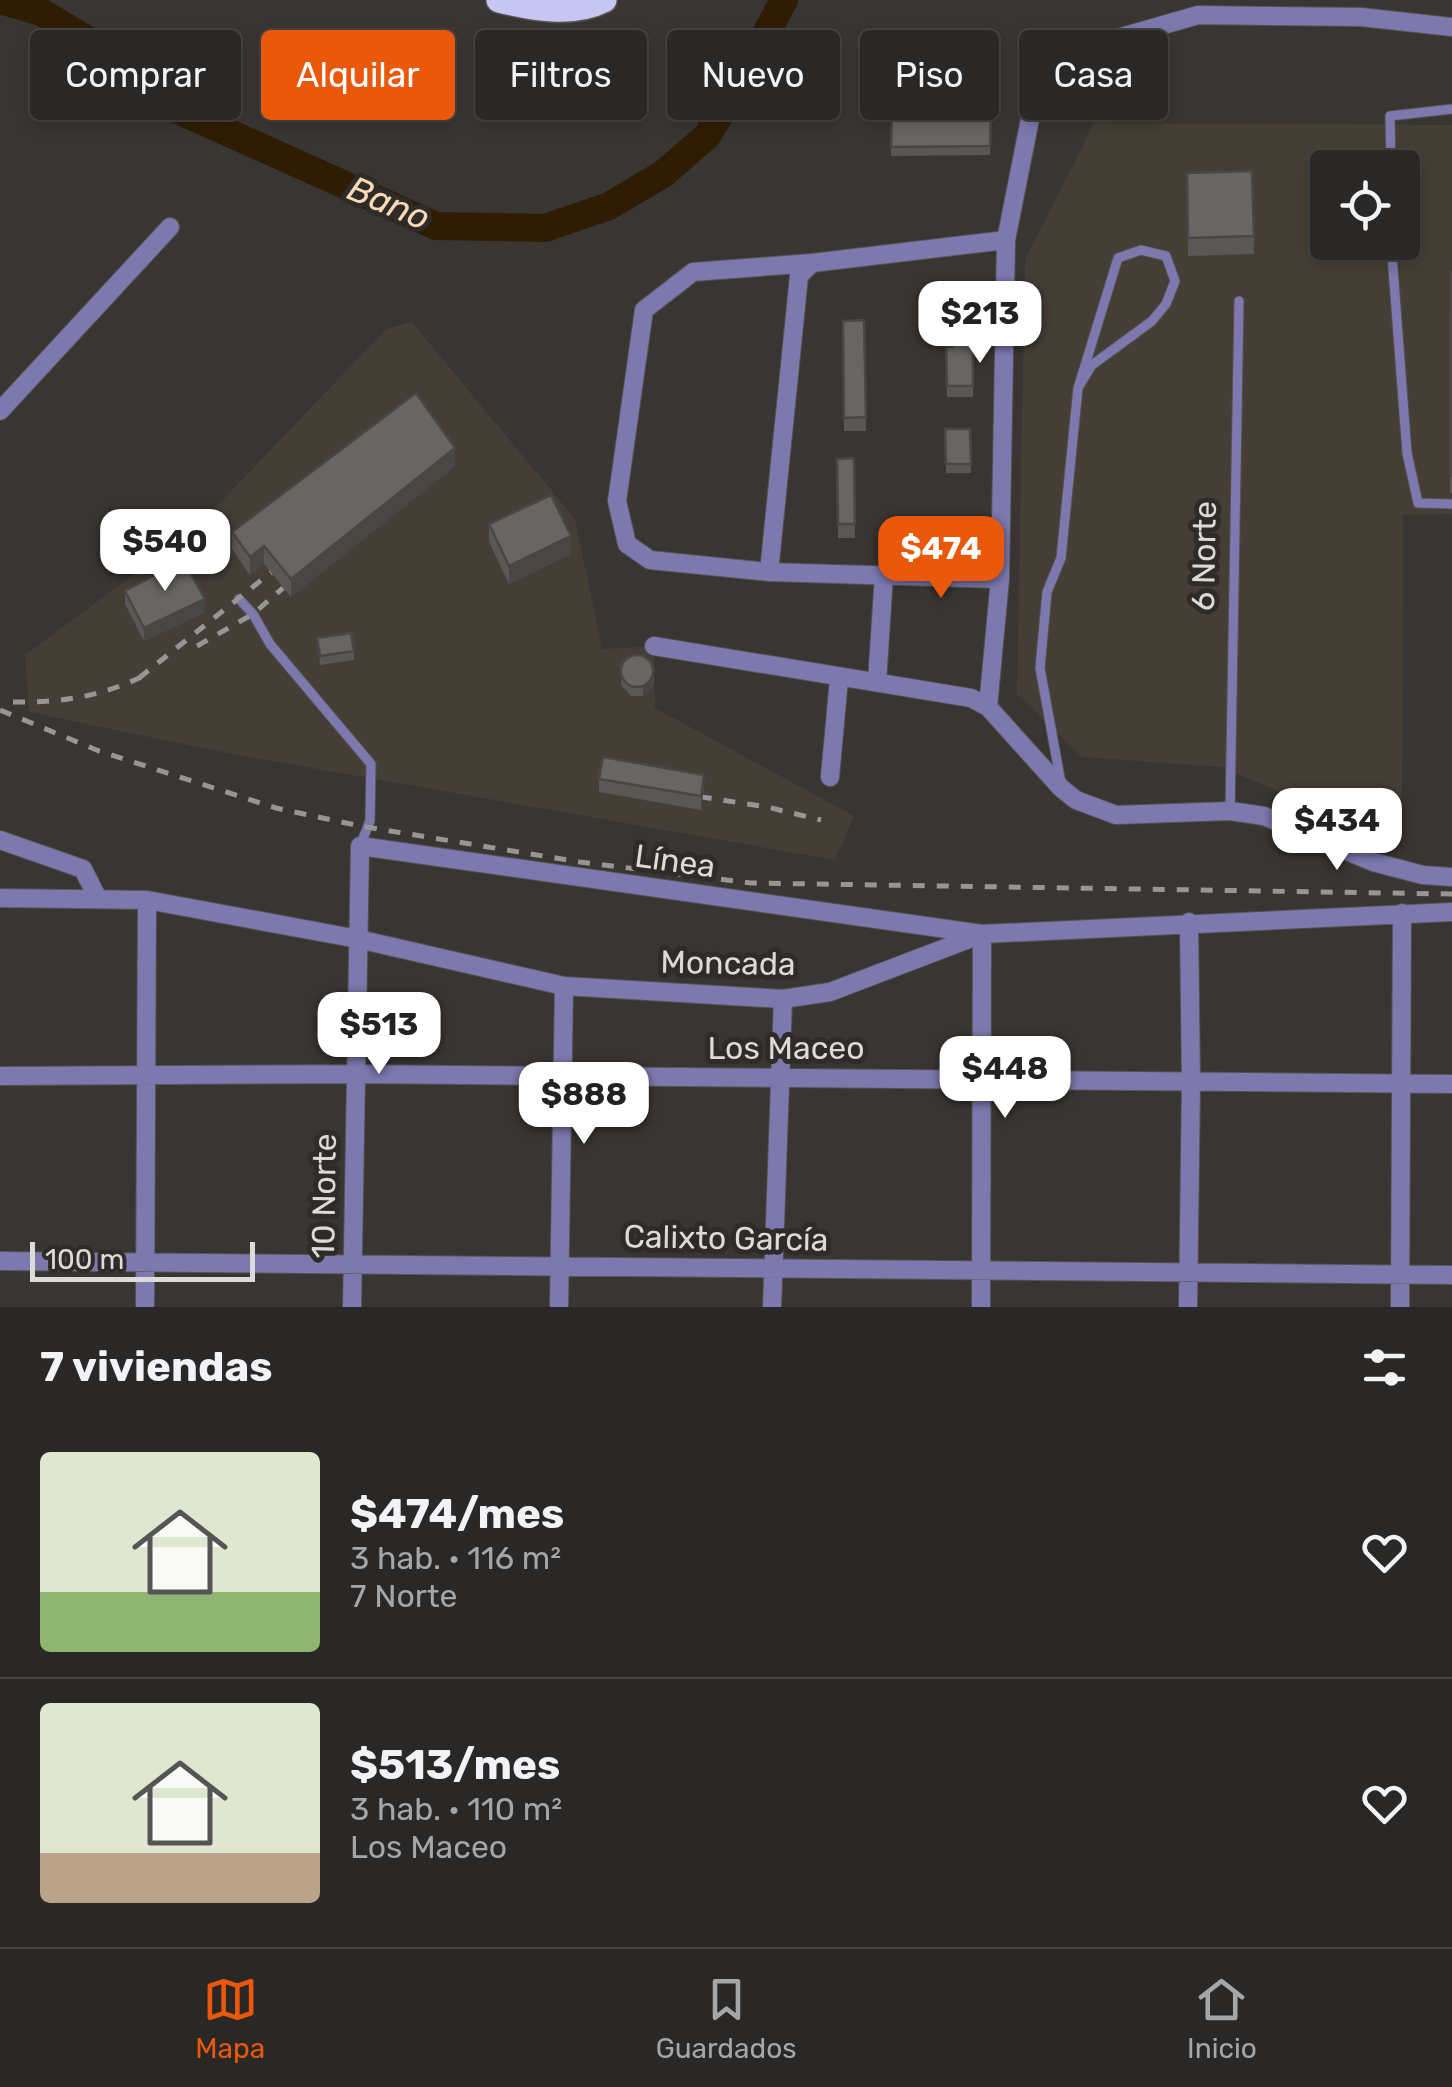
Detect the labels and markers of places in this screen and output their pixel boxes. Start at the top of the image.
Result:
pin: $213 [921,281,1039,366]
pin: $540 [106,509,224,594]
pin: $474 [882,516,1000,601]
pin: $434 [1278,788,1396,873]
pin: $513 [320,992,438,1077]
pin: $448 [946,1036,1064,1121]
pin: $888 [525,1062,643,1147]

